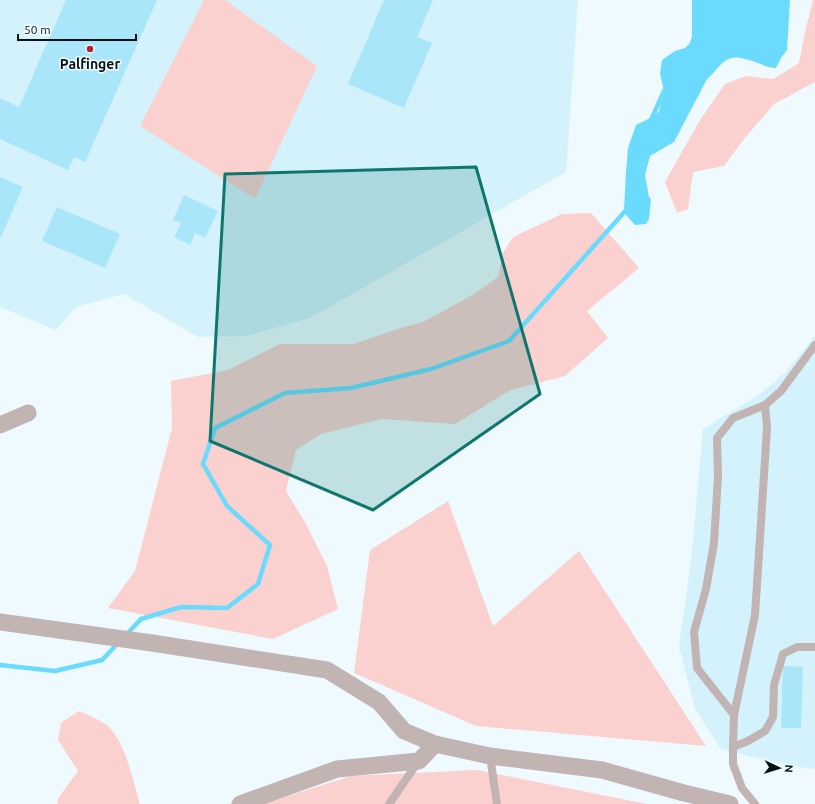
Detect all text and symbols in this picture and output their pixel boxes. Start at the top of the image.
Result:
scale bar [18,16,136,42]
text: 50 m [24,23,51,36]
marker: Palfinger [85,44,95,54]
place label: Palfinger [60,56,120,72]
north arrow [759,748,799,788]
text: N [783,764,795,773]

